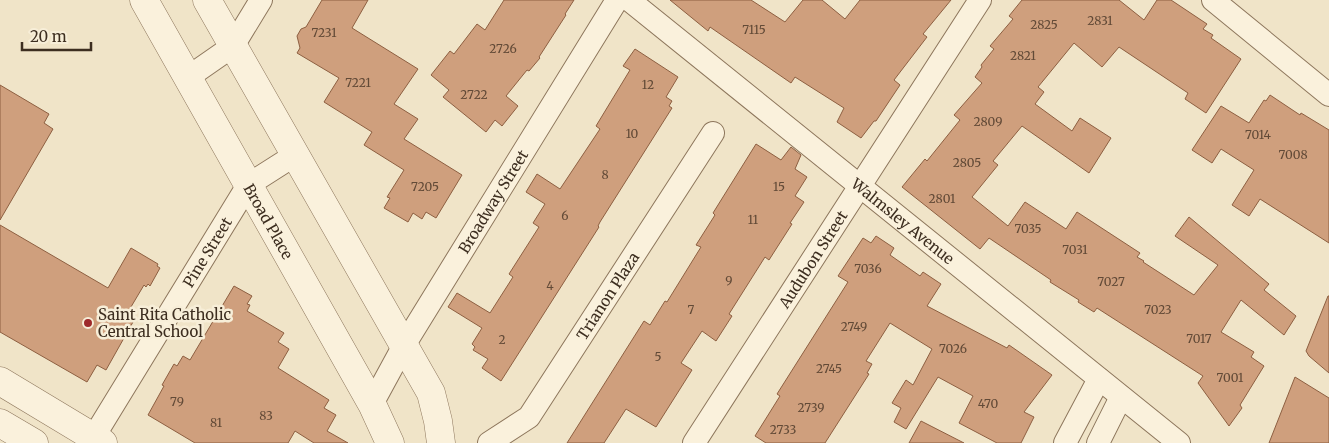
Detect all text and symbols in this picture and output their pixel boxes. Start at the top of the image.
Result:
house number: 2831 [1087,13,1113,28]
house number: 2825 [1030,17,1058,32]
scale bar [22,20,91,52]
house number: 7115 [742,22,766,37]
house number: 7231 [311,25,337,40]
text: 20 m [30,27,67,46]
house number: 2726 [489,41,517,56]
house number: 2821 [1010,48,1037,63]
house number: 7221 [345,75,371,90]
house number: 12 [642,77,654,92]
house number: 2722 [460,87,488,102]
house number: 2809 [973,114,1003,129]
house number: 10 [626,126,639,141]
house number: 7014 [1245,127,1272,142]
street label: Broadway Street [454,146,532,257]
house number: 7008 [1278,147,1308,162]
house number: 2805 [953,155,981,170]
house number: 8 [601,167,609,182]
street label: Walmsley Avenue [847,173,959,268]
house number: 7205 [411,179,439,194]
house number: 15 [773,179,785,194]
street label: Broad Place [240,180,298,262]
house number: 2801 [929,191,956,206]
street label: Audubon Street [774,207,851,312]
house number: 6 [561,208,569,223]
house number: 11 [748,212,759,227]
street label: Pine Street [178,213,236,291]
house number: 7035 [1015,221,1041,236]
house number: 7031 [1062,242,1088,257]
street label: Trianon Plaza [572,248,643,343]
house number: 7036 [854,261,882,276]
house number: 9 [725,273,733,288]
house number: 7027 [1097,274,1125,289]
house number: 4 [546,278,554,293]
house number: 7 [688,302,695,317]
house number: 7023 [1144,302,1172,317]
place label: Saint Rita Catholic Central School [98,305,231,341]
marker: Saint Rita Catholic Central School [82,317,94,329]
house number: 2749 [841,319,867,334]
house number: 7017 [1186,331,1212,346]
house number: 2 [498,332,506,347]
house number: 7026 [939,341,967,356]
house number: 5 [654,349,662,364]
house number: 2745 [816,361,842,376]
house number: 7001 [1216,370,1244,385]
house number: 79 [170,394,184,409]
house number: 470 [978,396,998,411]
house number: 2739 [797,400,825,415]
house number: 83 [259,408,273,423]
house number: 81 [210,415,223,430]
house number: 2733 [770,422,796,437]

